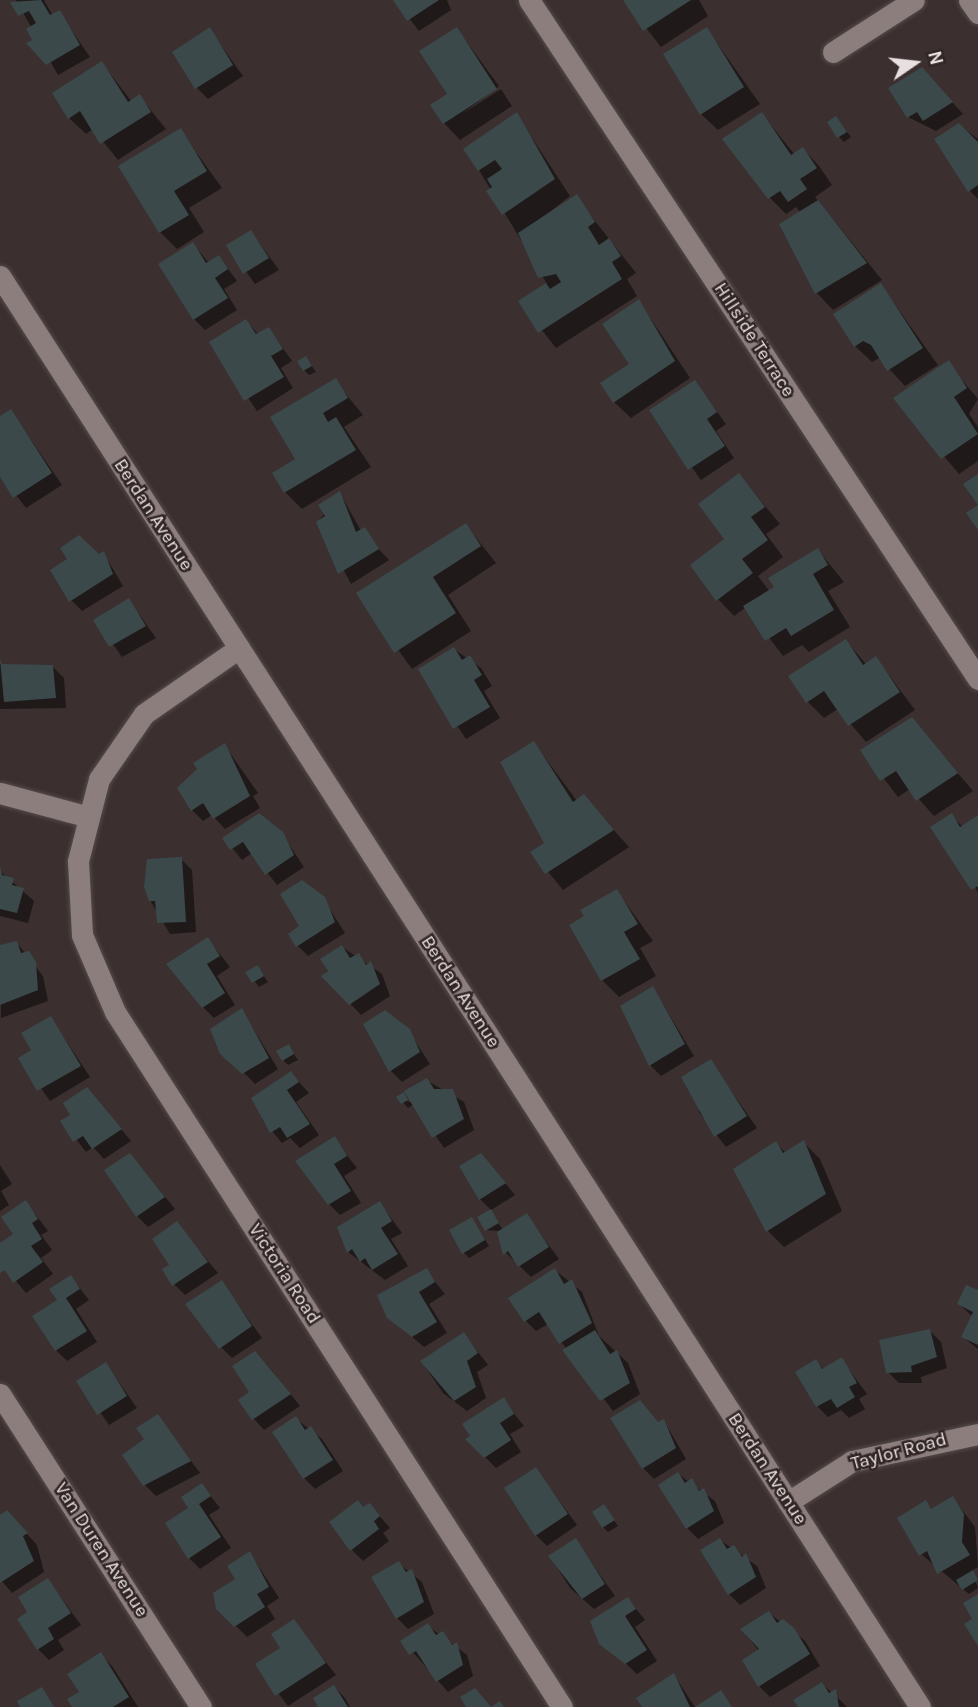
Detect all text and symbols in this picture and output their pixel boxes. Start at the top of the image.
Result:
north arrow [880,28,950,98]
text: N [923,49,948,67]
street label: Hillside Terrace [709,279,799,401]
street label: Berdan Avenue [108,455,198,575]
street label: Berdan Avenue [415,932,505,1052]
street label: Victoria Road [243,1220,325,1328]
street label: Berdan Avenue [722,1409,812,1529]
street label: Taylor Road [849,1428,949,1476]
street label: Van Duren Avenue [49,1479,153,1621]

